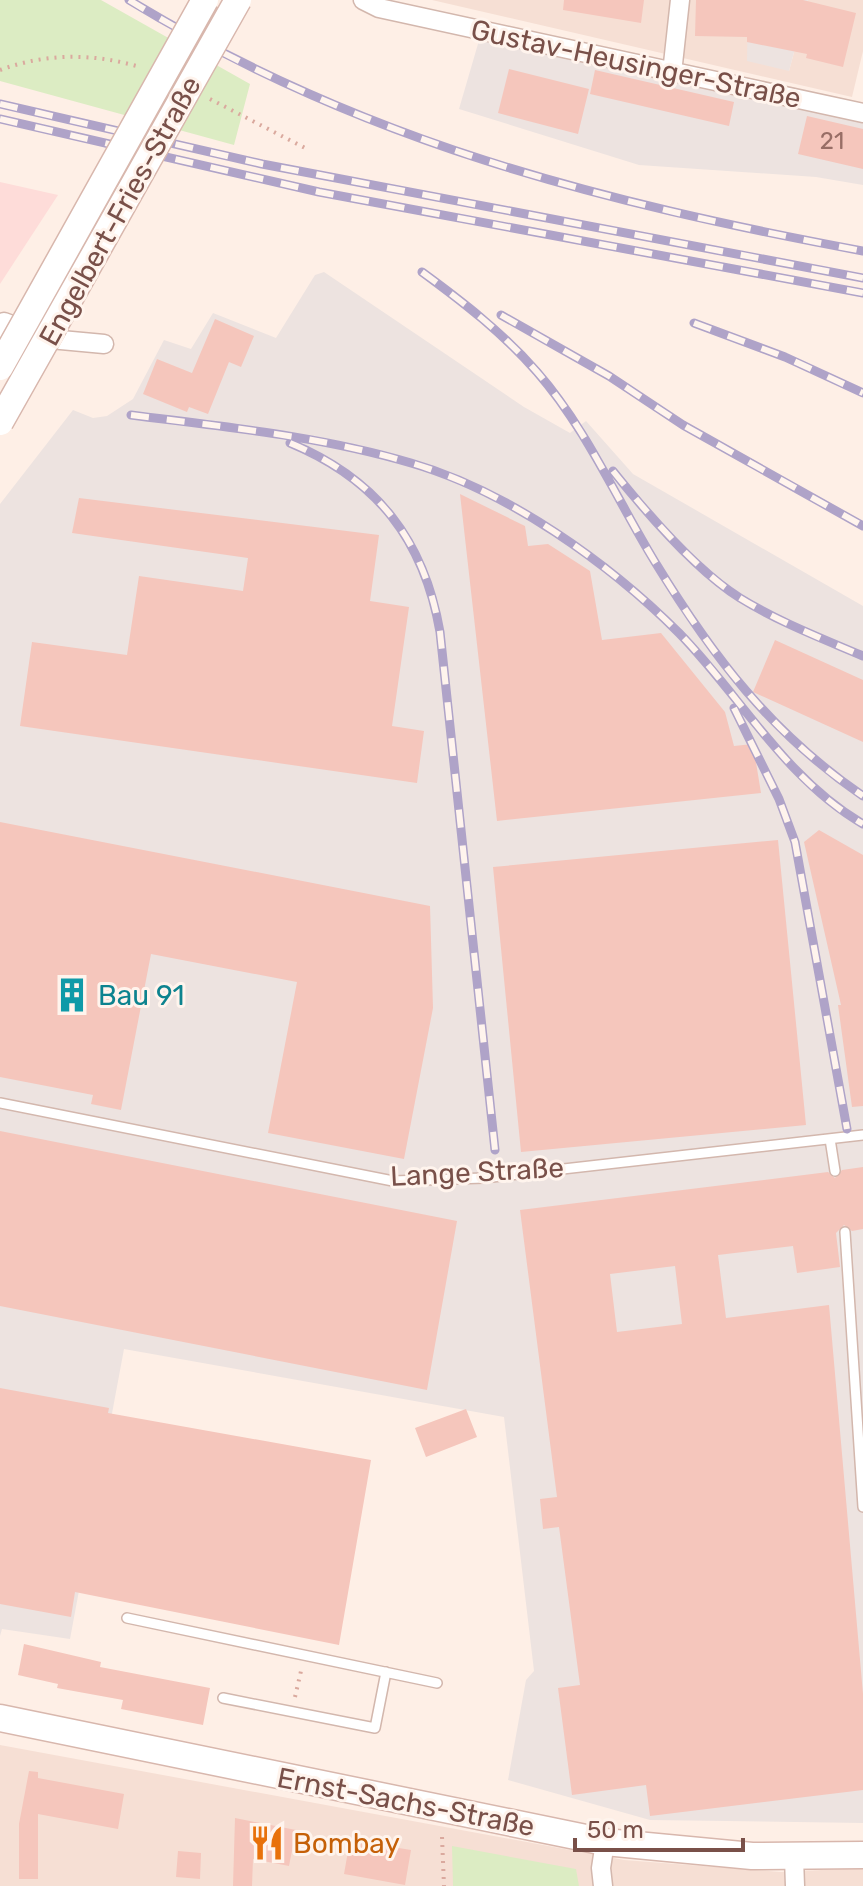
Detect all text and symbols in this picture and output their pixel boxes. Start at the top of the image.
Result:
street label: Gustav-Heusinger-Straße [468,13,804,115]
street label: Engelbert-Fries-Straße [32,71,208,351]
house number: 21 [820,127,844,155]
building icon: Bau 91 [53,976,91,1014]
place label: Bau 91 [98,979,184,1012]
street label: Lange Straße [389,1151,565,1193]
street label: Ernst-Sachs-Straße [275,1761,537,1843]
scale bar [575,1802,743,1852]
text: 50 m [587,1816,644,1844]
restaurant icon: Bombay [248,1824,286,1862]
place label: Bombay [293,1827,400,1860]

